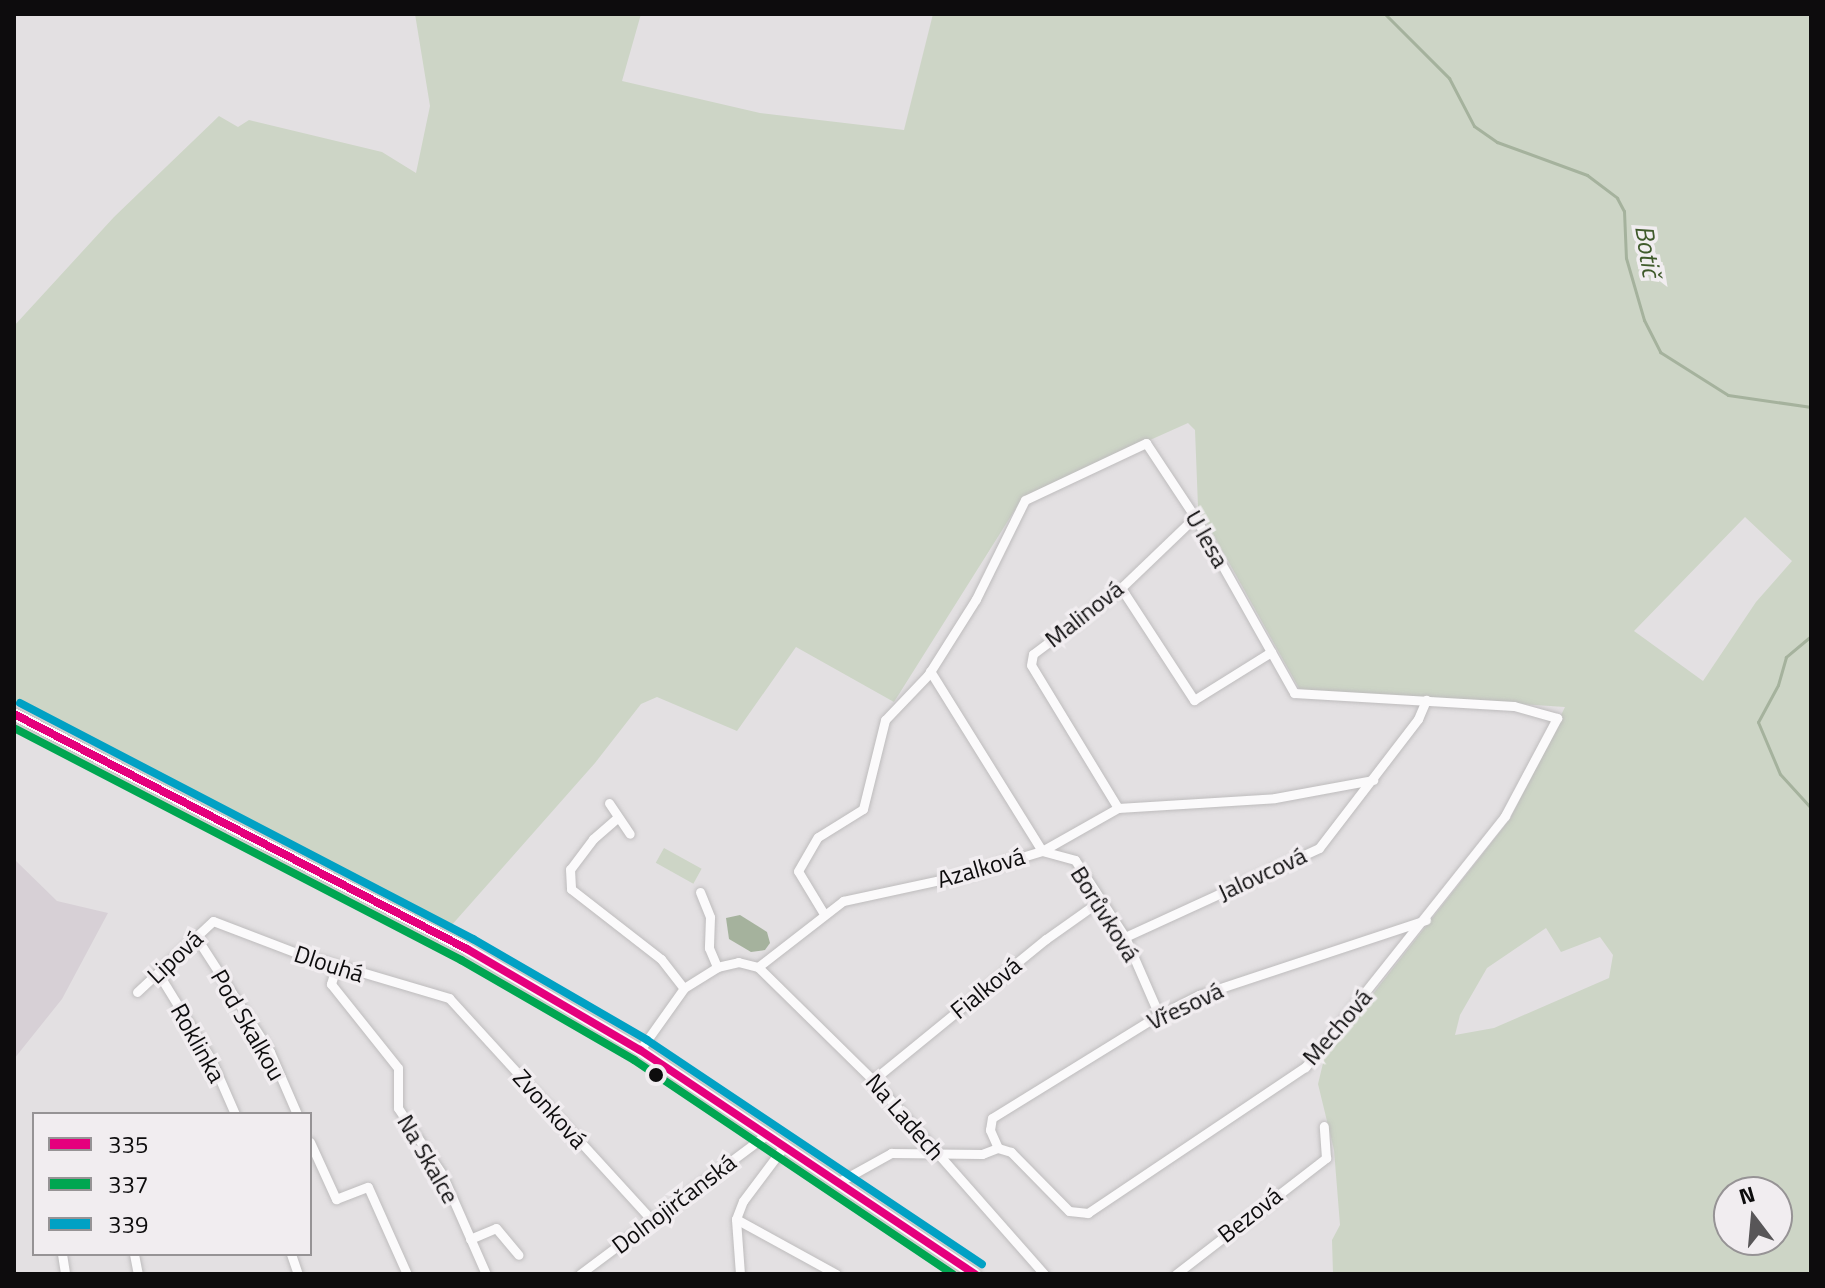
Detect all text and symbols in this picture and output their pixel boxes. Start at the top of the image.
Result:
water label: Botič [1629,223,1667,279]
street label: U lesa [1179,505,1235,573]
street label: Malinová [1039,574,1129,654]
street label: Jalovcová [1213,841,1311,907]
street label: Azalková [934,842,1028,894]
street label: Borůvková [1064,861,1146,967]
street label: Lipová [141,924,209,990]
street label: Dlouhá [291,939,367,989]
street label: Fialková [945,951,1027,1025]
street label: Pod Skalkou [205,964,291,1086]
street label: Vřesová [1142,976,1228,1036]
street label: Mechová [1296,983,1378,1071]
street label: Roklinka [165,998,231,1088]
street label: Zvonková [507,1064,593,1154]
unlabelled marker [648,1067,664,1083]
street label: Na Ladech [860,1068,950,1166]
street label: Na Skalce [391,1109,465,1209]
legend [32,1112,312,1256]
text: 335 [108,1126,148,1162]
street label: Dolnojirčanská [606,1148,742,1260]
text: 337 [108,1166,148,1202]
north arrow [1713,1176,1793,1256]
text: N [1735,1176,1759,1213]
street label: Bezová [1212,1181,1288,1249]
text: 339 [108,1206,148,1242]

